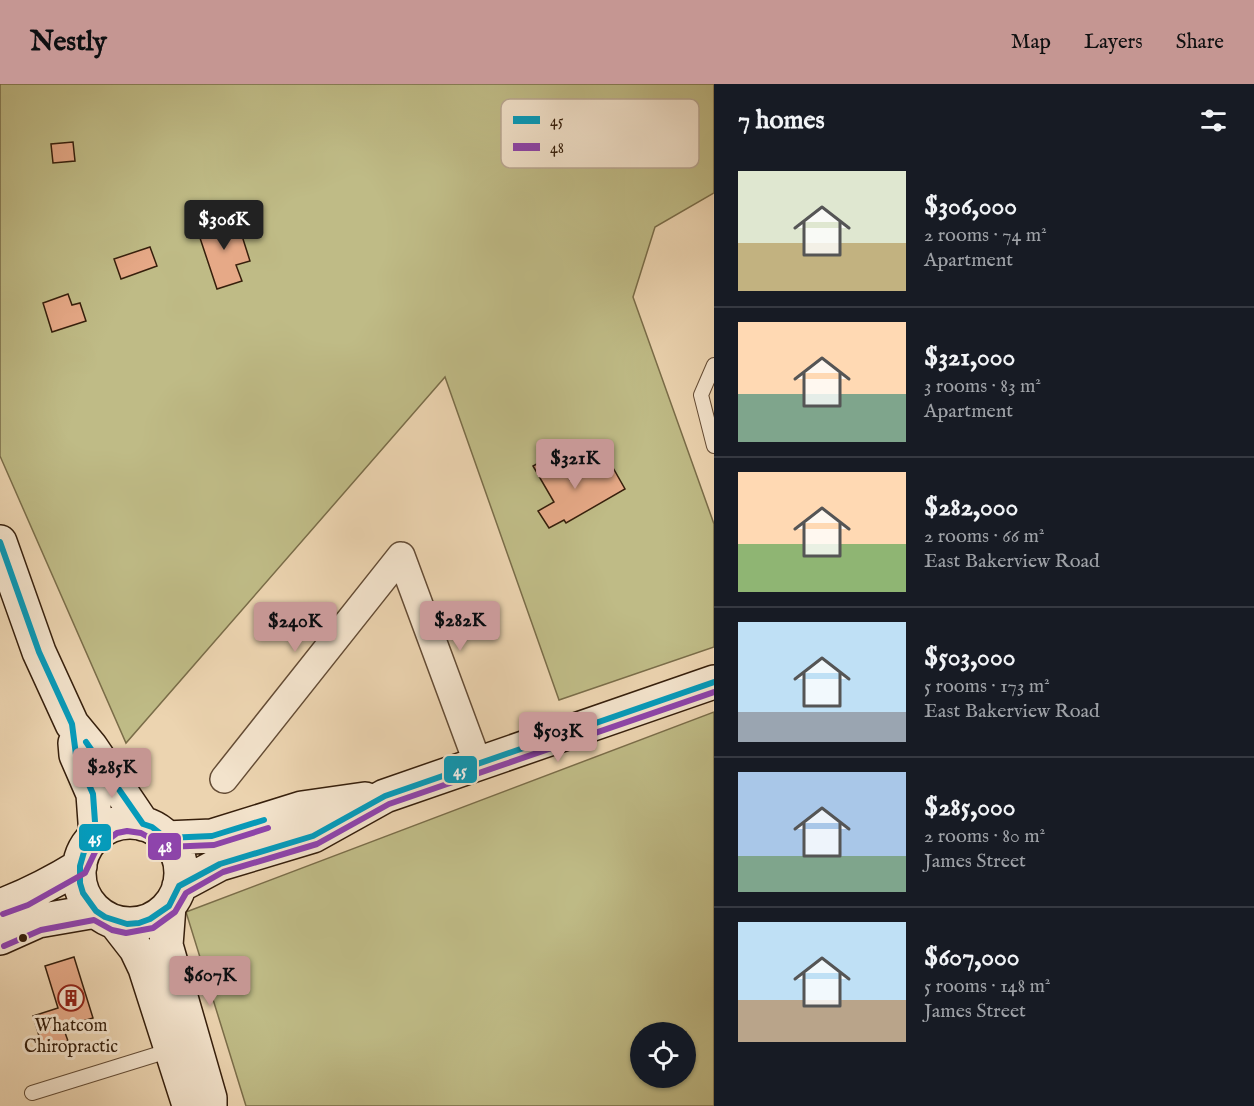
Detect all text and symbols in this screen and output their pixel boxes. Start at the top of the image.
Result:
text: Nestly [30,25,107,60]
text: Map [1011,29,1051,56]
text: Layers [1084,29,1143,56]
text: Share [1176,29,1224,56]
legend [501,99,699,168]
text: 7 homes [738,104,825,137]
icon: filters [1197,104,1230,137]
text: 45 [550,112,564,132]
text: 48 [550,139,564,159]
text: $306,000 [924,190,1017,223]
icon: home [786,195,858,267]
pin: $306K [182,200,266,251]
text: $306K [198,207,250,232]
text: 2 rooms · 74 m² [924,223,1047,248]
text: Apartment [924,248,1013,273]
text: $321,000 [924,341,1015,374]
icon: home [786,346,858,418]
text: 3 rooms · 83 m² [924,374,1041,399]
text: Apartment [924,399,1013,424]
pin: $321K [533,439,617,490]
text: $321K [550,446,600,471]
text: $282,000 [924,491,1018,524]
icon: home [786,496,858,568]
text: 2 rooms · 66 m² [924,524,1045,549]
text: East Bakerview Road [924,549,1100,574]
pin: $282K [418,601,502,652]
pin: $240K [253,602,337,653]
text: $282K [434,608,486,633]
text: $240K [268,609,322,634]
text: $503,000 [924,641,1015,674]
icon: home [786,646,858,718]
text: 5 rooms · 173 m² [924,674,1050,699]
text: East Bakerview Road [924,699,1100,724]
pin: $503K [516,712,600,763]
text: $503K [533,719,583,744]
pin: $285K [70,748,154,799]
text: $285K [87,755,137,780]
line badge: 45 [443,755,478,784]
text: 45 [453,762,467,782]
text: $285,000 [924,791,1015,824]
icon: home [786,796,858,868]
line badge: 45 [78,823,112,852]
text: 2 rooms · 80 m² [924,824,1045,849]
text: 45 [88,829,102,849]
line badge: 48 [147,832,182,861]
text: 48 [158,838,172,858]
text: James Street [924,849,1026,874]
unlabelled marker [17,932,29,944]
text: $607,000 [924,941,1020,974]
icon: home [786,946,858,1018]
pin: $607K [168,956,252,1007]
text: $607K [183,963,237,988]
text: 5 rooms · 148 m² [924,974,1051,999]
building icon: Whatcom Chiropractic [56,983,86,1013]
text: James Street [924,999,1026,1024]
place label: Whatcom Chiropractic [24,1015,118,1059]
map controls [630,1022,696,1088]
button: locate [630,1022,696,1088]

